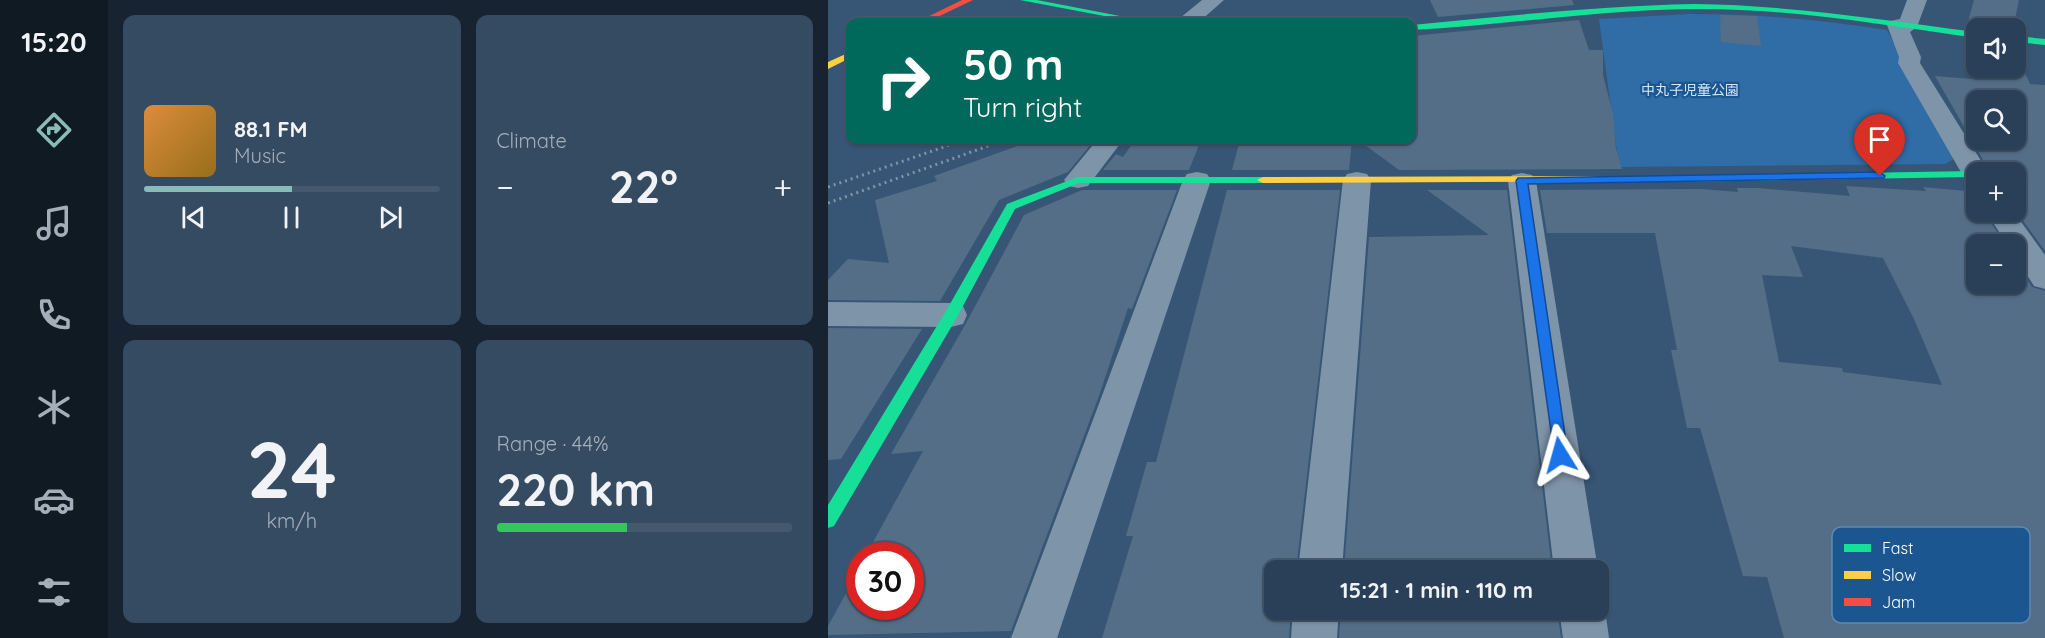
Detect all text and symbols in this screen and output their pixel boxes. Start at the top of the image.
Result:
map controls [1966,18,2026,294]
button: sound [1966,18,2026,78]
text: 15:20 [21,25,87,59]
text: 50 m [963,38,1063,91]
icon: right [864,42,942,120]
park label: 中丸子児童公園 [1641,81,1739,99]
text: Turn right [963,90,1082,124]
button: search [1966,90,2026,150]
icon: directions [33,109,75,151]
pin [1854,114,1905,176]
text: 88.1 FM [234,115,308,143]
icon: arrive [1863,123,1896,156]
text: Climate [497,128,567,153]
text: Music [234,143,286,168]
text: 22° [609,158,678,214]
button: + [1966,162,2026,222]
text: − [497,166,514,207]
text: + [773,166,792,207]
icon: previous [177,201,210,234]
icon: pause [275,201,308,234]
icon: next [374,201,407,234]
icon: music [33,202,75,244]
button: − [1966,234,2026,294]
icon: phone [33,294,75,336]
icon: climate [33,386,75,428]
text: 24 [247,420,337,518]
position arrow [1528,423,1592,487]
text: Range · 44% [497,431,608,456]
text: 220 km [497,461,655,517]
icon: car [33,479,75,521]
text: km/h [266,508,317,533]
legend [1832,527,2030,623]
text: Fast [1882,538,1913,558]
speed limit sign: 30 [846,542,924,620]
text: Slow [1882,565,1916,585]
icon: filters [33,571,75,613]
text: 15:21 · 1 min · 110 m [1340,576,1533,604]
text: Jam [1882,592,1915,612]

